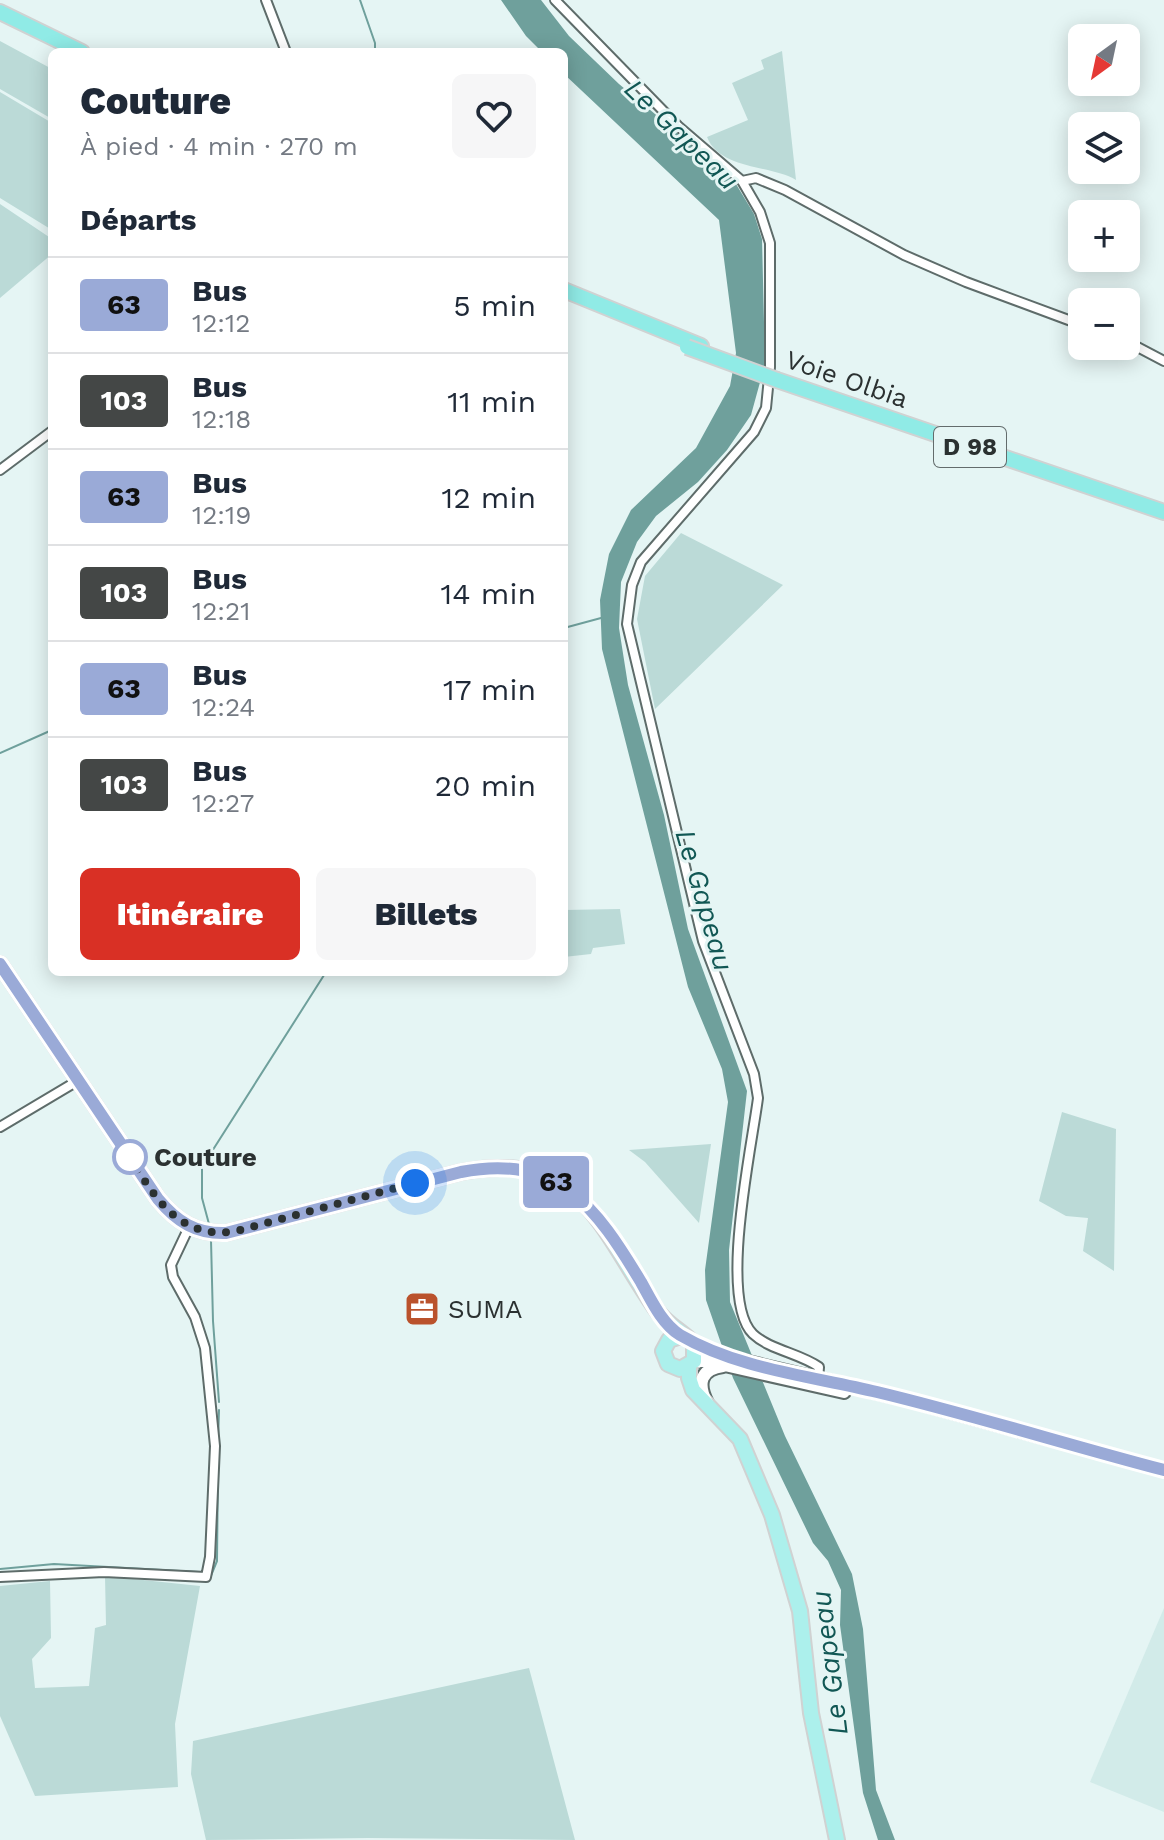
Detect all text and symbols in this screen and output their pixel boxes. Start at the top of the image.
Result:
north arrow [1068,24,1140,96]
map controls [1068,24,1140,360]
water label: Le Gapeau [618,72,745,197]
button: heart [452,74,536,158]
text: Couture [80,79,231,123]
button: layers [1068,112,1140,184]
text: À pied · 4 min · 270 m [80,131,358,161]
button: + [1068,200,1140,272]
text: Départs [80,202,197,237]
text: Bus [192,273,247,308]
text: 63 [107,288,141,321]
text: 5 min [453,288,536,323]
button: − [1068,288,1140,360]
text: 12:12 [192,308,250,338]
street label: Voie Olbia [782,344,912,414]
text: Bus [192,369,247,404]
text: 103 [101,384,147,417]
text: 11 min [447,384,536,419]
text: 12:18 [192,404,251,434]
road number: D 98 [934,427,1006,467]
text: Bus [192,465,247,500]
text: 63 [107,480,141,513]
text: 12 min [441,480,536,515]
text: 12:19 [192,500,251,530]
text: Bus [192,561,247,596]
text: 103 [101,576,147,609]
text: 14 min [441,576,536,611]
text: 12:21 [192,596,250,626]
text: Bus [192,657,247,692]
text: 63 [107,672,141,705]
text: 17 min [443,672,536,707]
text: 12:24 [192,692,255,722]
text: Bus [192,753,247,788]
text: 103 [101,768,147,801]
text: 20 min [434,768,536,803]
text: 12:27 [192,788,254,818]
water label: Le Gapeau [669,826,740,975]
button: Itinéraire [80,868,300,960]
button: Billets [316,868,536,960]
marker: Couture [113,1140,147,1174]
place label: Couture [154,1142,257,1172]
line badge: 63 [520,1156,592,1208]
your location [395,1163,435,1203]
text: 63 [539,1165,573,1198]
office icon: SUMA [403,1290,441,1328]
place label: SUMA [448,1294,522,1324]
water label: Le Gapeau [804,1589,855,1737]

